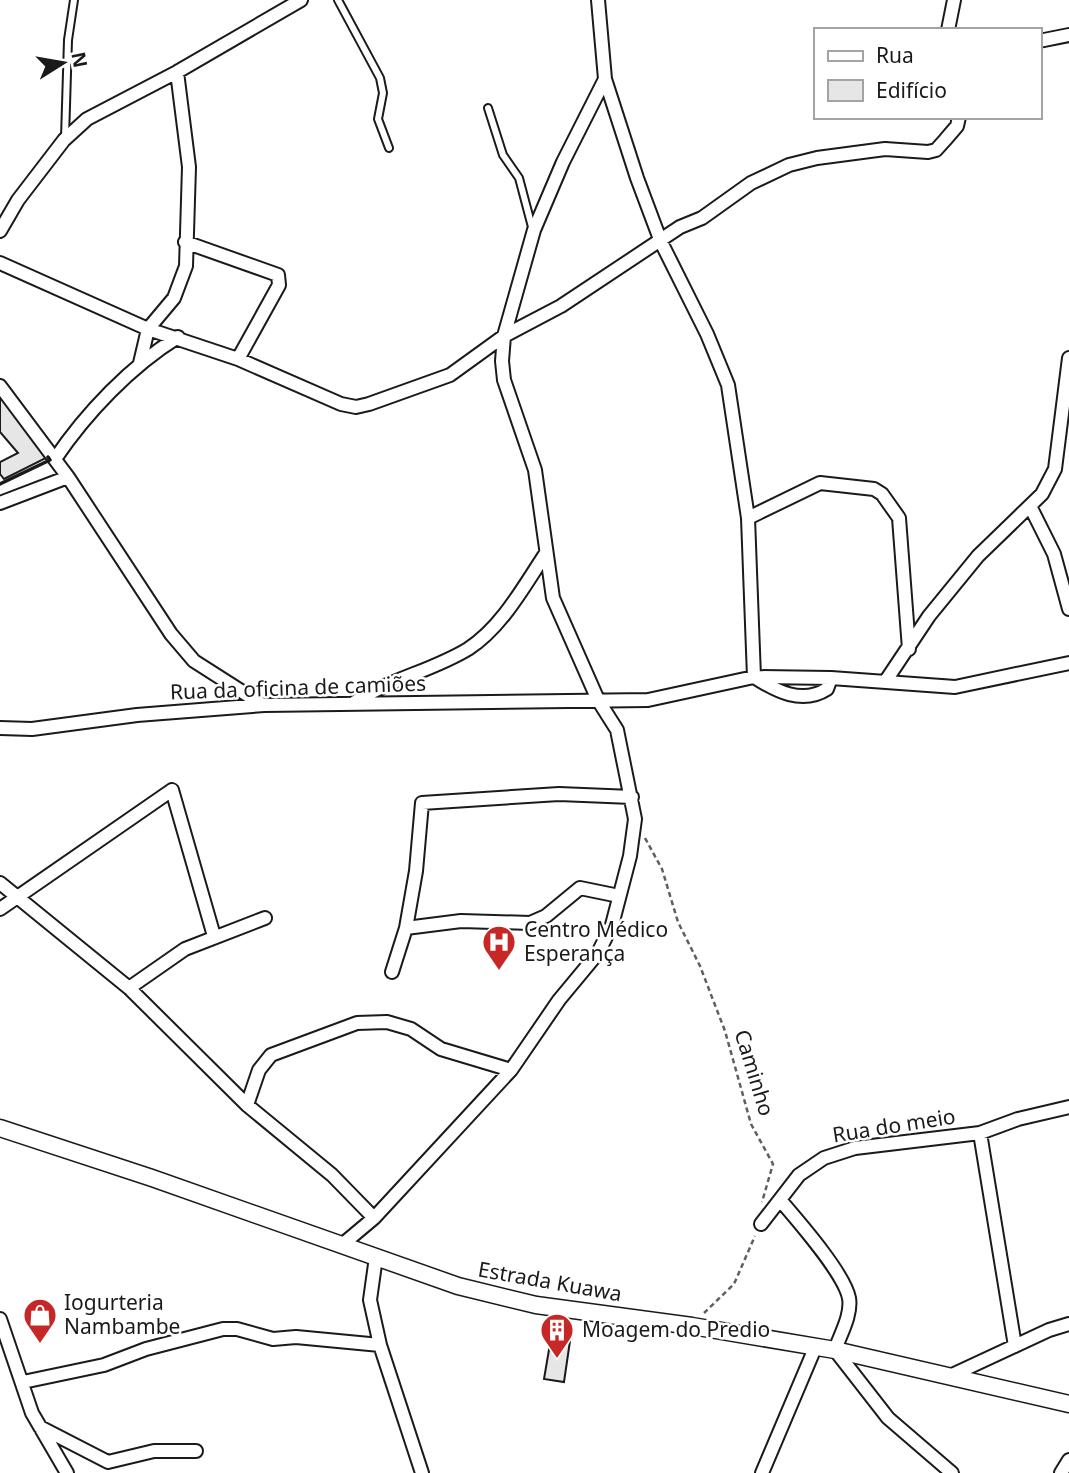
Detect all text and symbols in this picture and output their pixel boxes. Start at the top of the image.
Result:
north arrow [28,28,98,98]
legend [814,28,1041,119]
text: Rua [876,41,914,69]
text: N [65,50,94,70]
text: Edifício [876,76,947,104]
street label: Rua da oficina de camiões [169,669,427,705]
place label: Centro Médico Esperança [524,915,668,967]
hospital icon: Centro Médico Esperança [480,923,518,972]
street label: Caminho [729,1026,781,1119]
street label: Rua do meio [830,1101,957,1149]
street label: Estrada Kuawa [476,1255,624,1307]
place label: Iogurteria Nambambe [64,1288,180,1340]
shop icon: Iogurteria Nambambe [21,1296,59,1345]
building icon: Moagem do Predio [538,1311,576,1360]
place label: Moagem do Predio [582,1315,770,1343]

